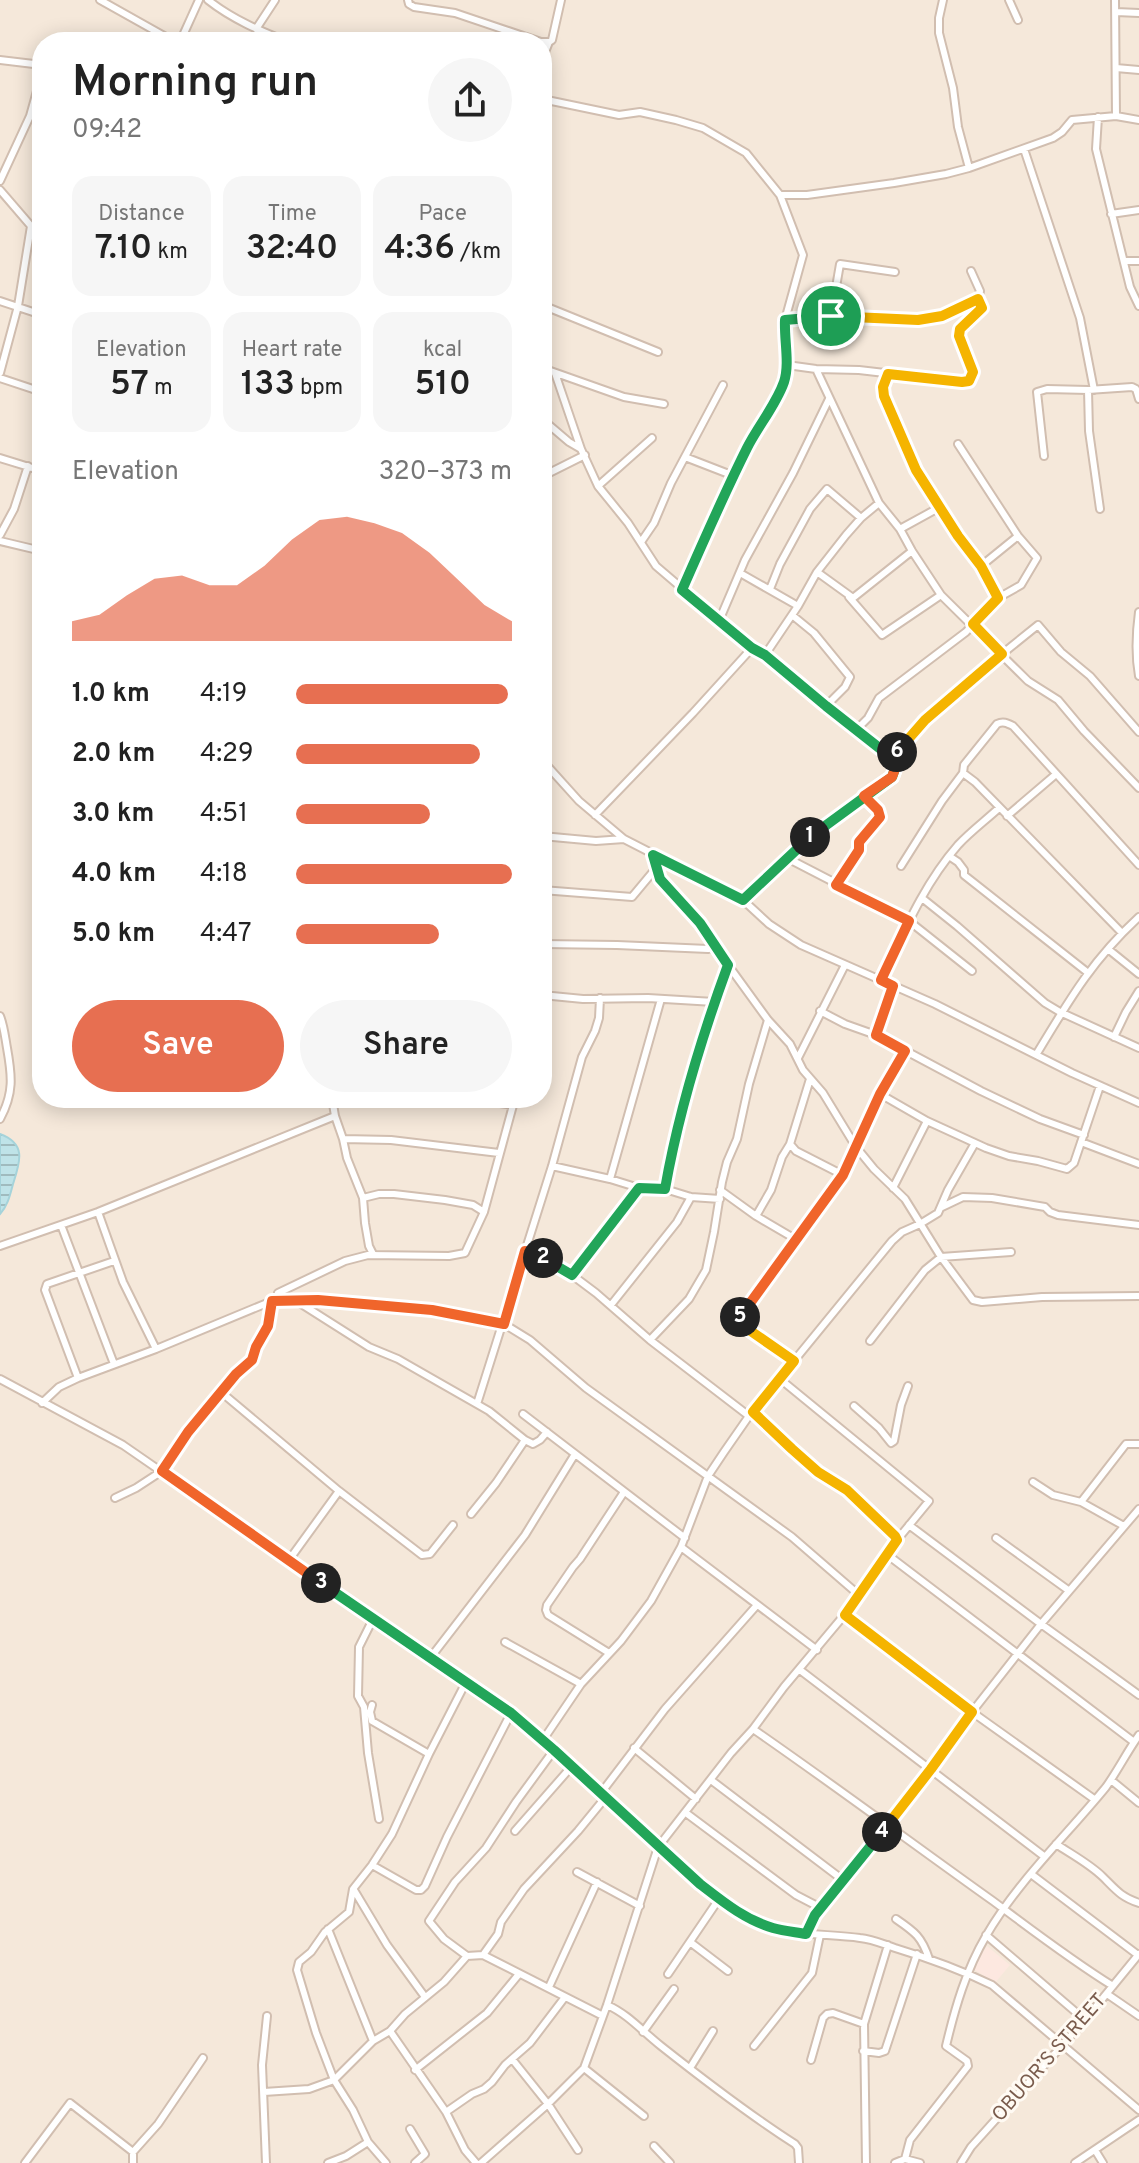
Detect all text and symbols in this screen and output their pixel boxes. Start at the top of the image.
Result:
text: Morning run [72,56,318,112]
button: share [428,58,512,142]
text: 09:42 [72,114,142,147]
text: Distance [98,201,185,228]
text: Time [267,201,317,228]
text: Pace [418,201,467,228]
text: 7.10 [95,228,152,271]
text: 32:40 [246,228,338,271]
text: 4:36 [384,228,455,271]
text: km [152,239,188,266]
text: /km [455,239,501,266]
pin [797,282,865,350]
icon: arrive [809,294,853,338]
text: Elevation [96,337,187,364]
text: Heart rate [242,337,342,364]
text: kcal [423,337,462,364]
text: 57 [110,364,149,407]
text: 133 [241,364,295,407]
text: 510 [414,364,471,407]
text: m [149,375,173,402]
text: bpm [295,375,343,402]
text: Elevation [72,456,179,489]
text: 320–373 m [379,456,512,489]
text: 1.0 km [72,678,150,711]
text: 4:19 [200,678,247,711]
pin: 6 [877,732,917,772]
text: 2.0 km [72,738,155,771]
text: 4:29 [200,738,253,771]
text: 6 [890,738,904,765]
text: 3.0 km [72,798,154,831]
text: 4:51 [200,798,248,831]
pin: 1 [790,817,830,857]
text: 1 [806,823,814,850]
text: 4.0 km [72,858,156,891]
text: 4:18 [200,858,248,891]
text: 5.0 km [72,918,155,951]
text: 4:47 [200,918,251,951]
button: Save [72,1000,284,1092]
button: Share [300,1000,512,1092]
pin: 2 [523,1238,563,1278]
text: 2 [536,1244,550,1271]
pin: 5 [720,1297,760,1337]
text: 5 [733,1303,747,1330]
pin: 3 [301,1563,341,1603]
text: 3 [314,1569,328,1596]
pin: 4 [862,1812,902,1852]
text: 4 [875,1818,889,1845]
street label: OBUOR’S STREET [987,1988,1113,2128]

